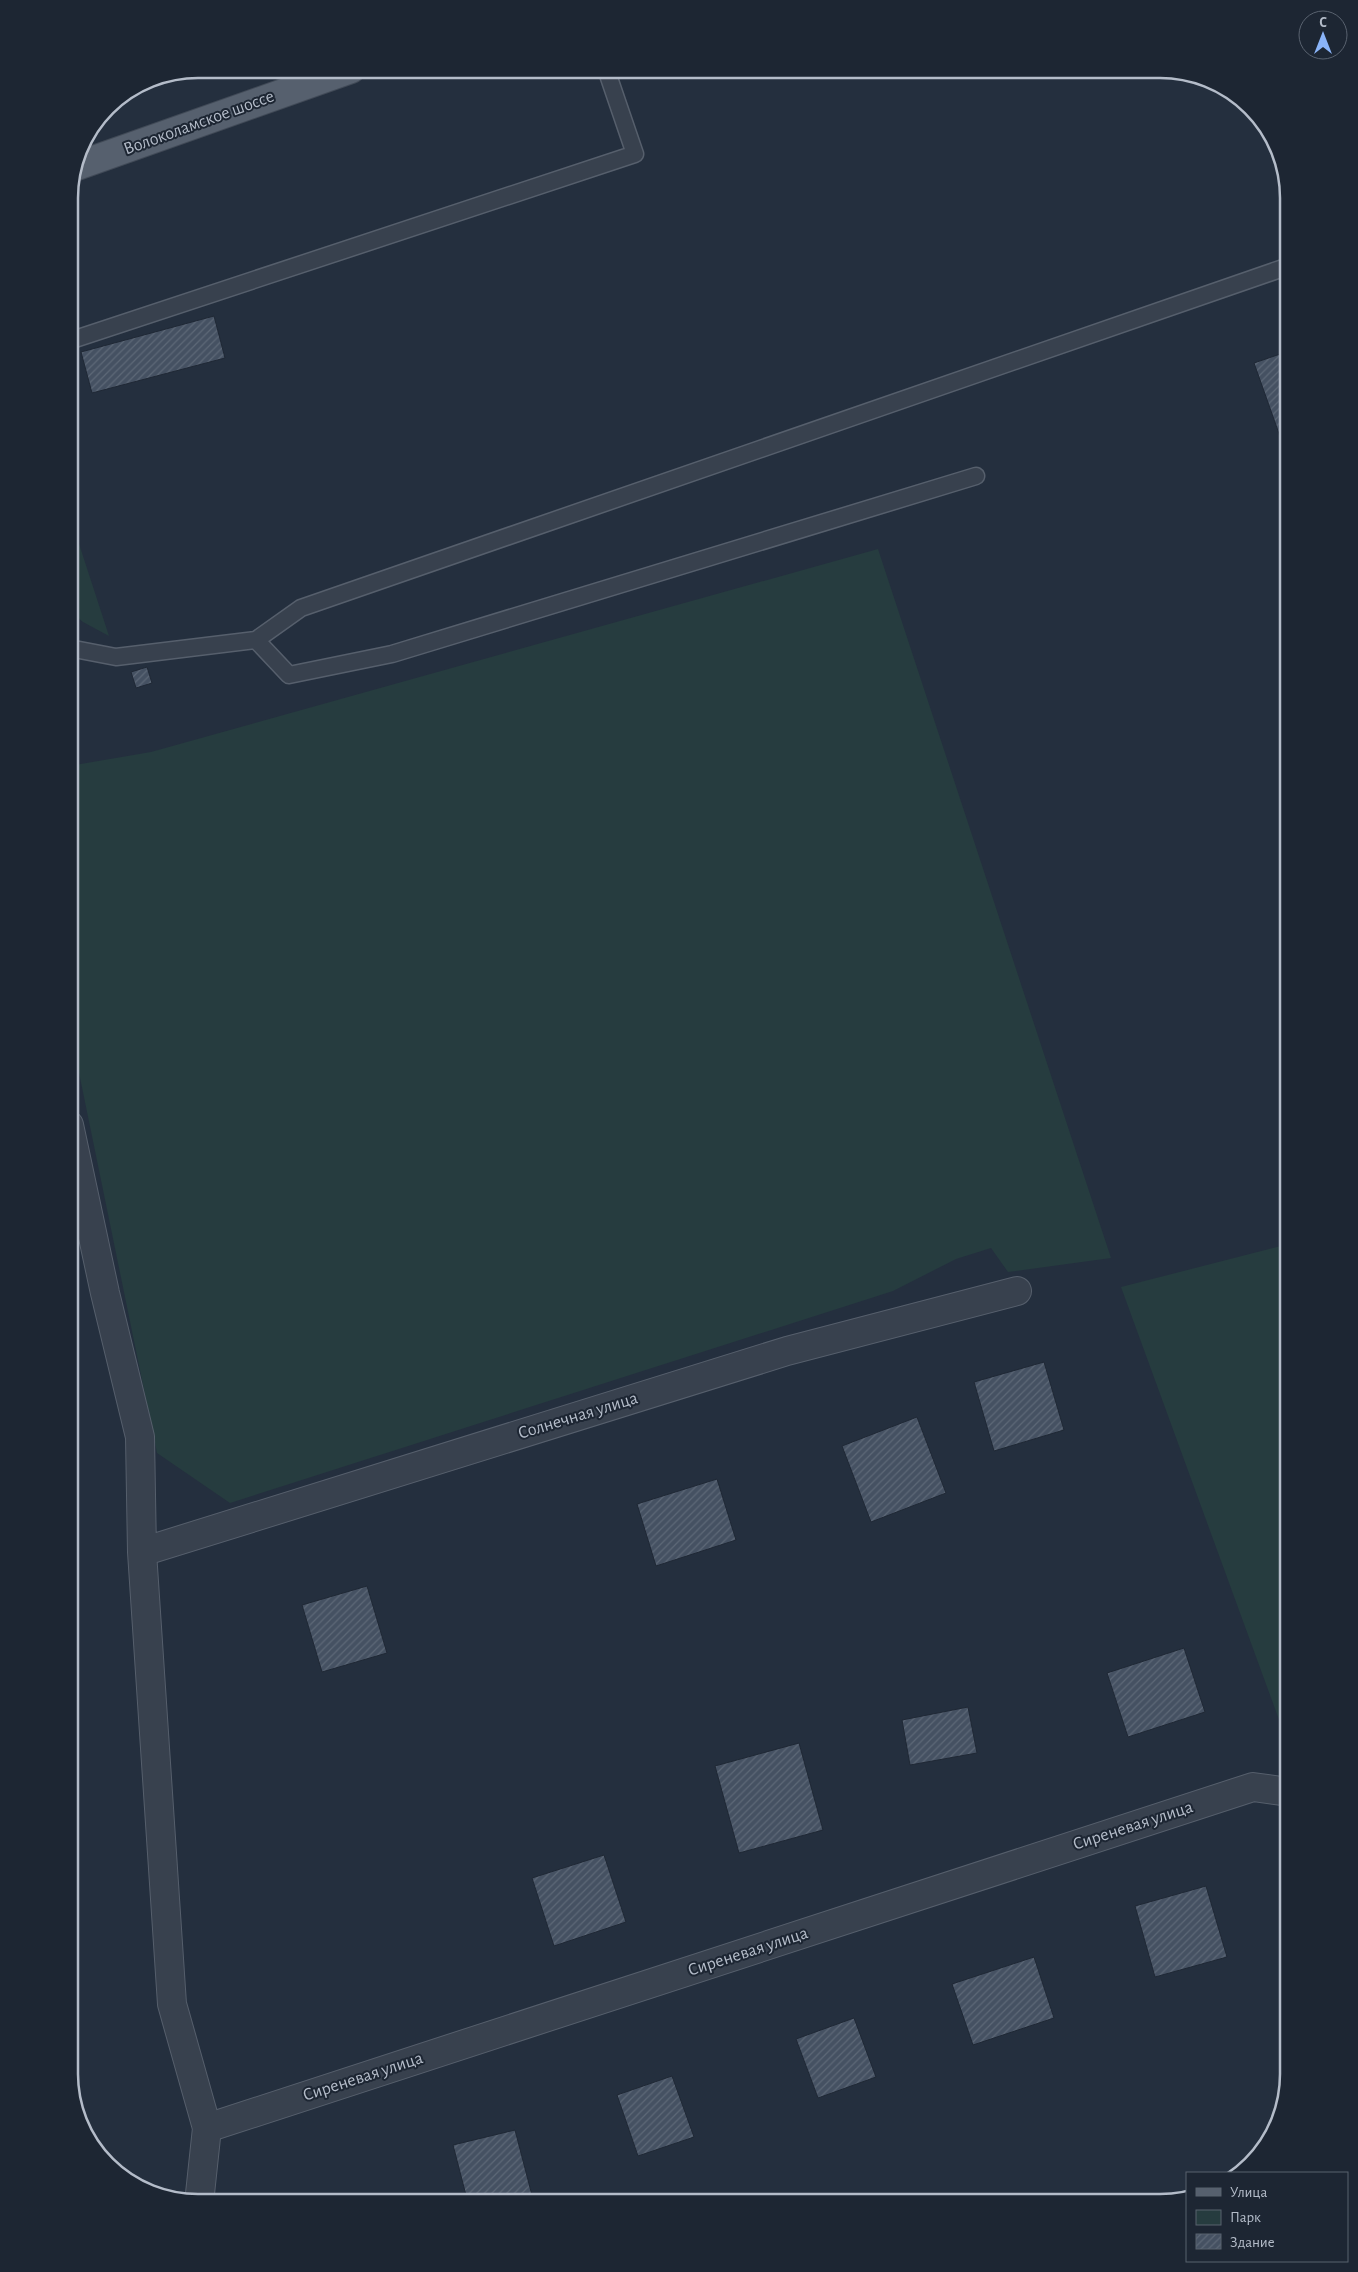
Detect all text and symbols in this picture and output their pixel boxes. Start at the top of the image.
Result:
north arrow [1298,10,1348,60]
text: С [1319,16,1327,30]
street label: Волоколамское шоссе [121,87,277,159]
street label: Солнечная улица [516,1389,640,1443]
street label: Сиреневая улица [1071,1798,1195,1854]
street label: Сиреневая улица [686,1924,810,1980]
street label: Сиреневая улица [301,2049,425,2105]
legend [1186,2172,1348,2262]
text: Улица [1230,2185,1267,2200]
text: Парк [1230,2210,1261,2225]
text: Здание [1230,2235,1275,2250]

